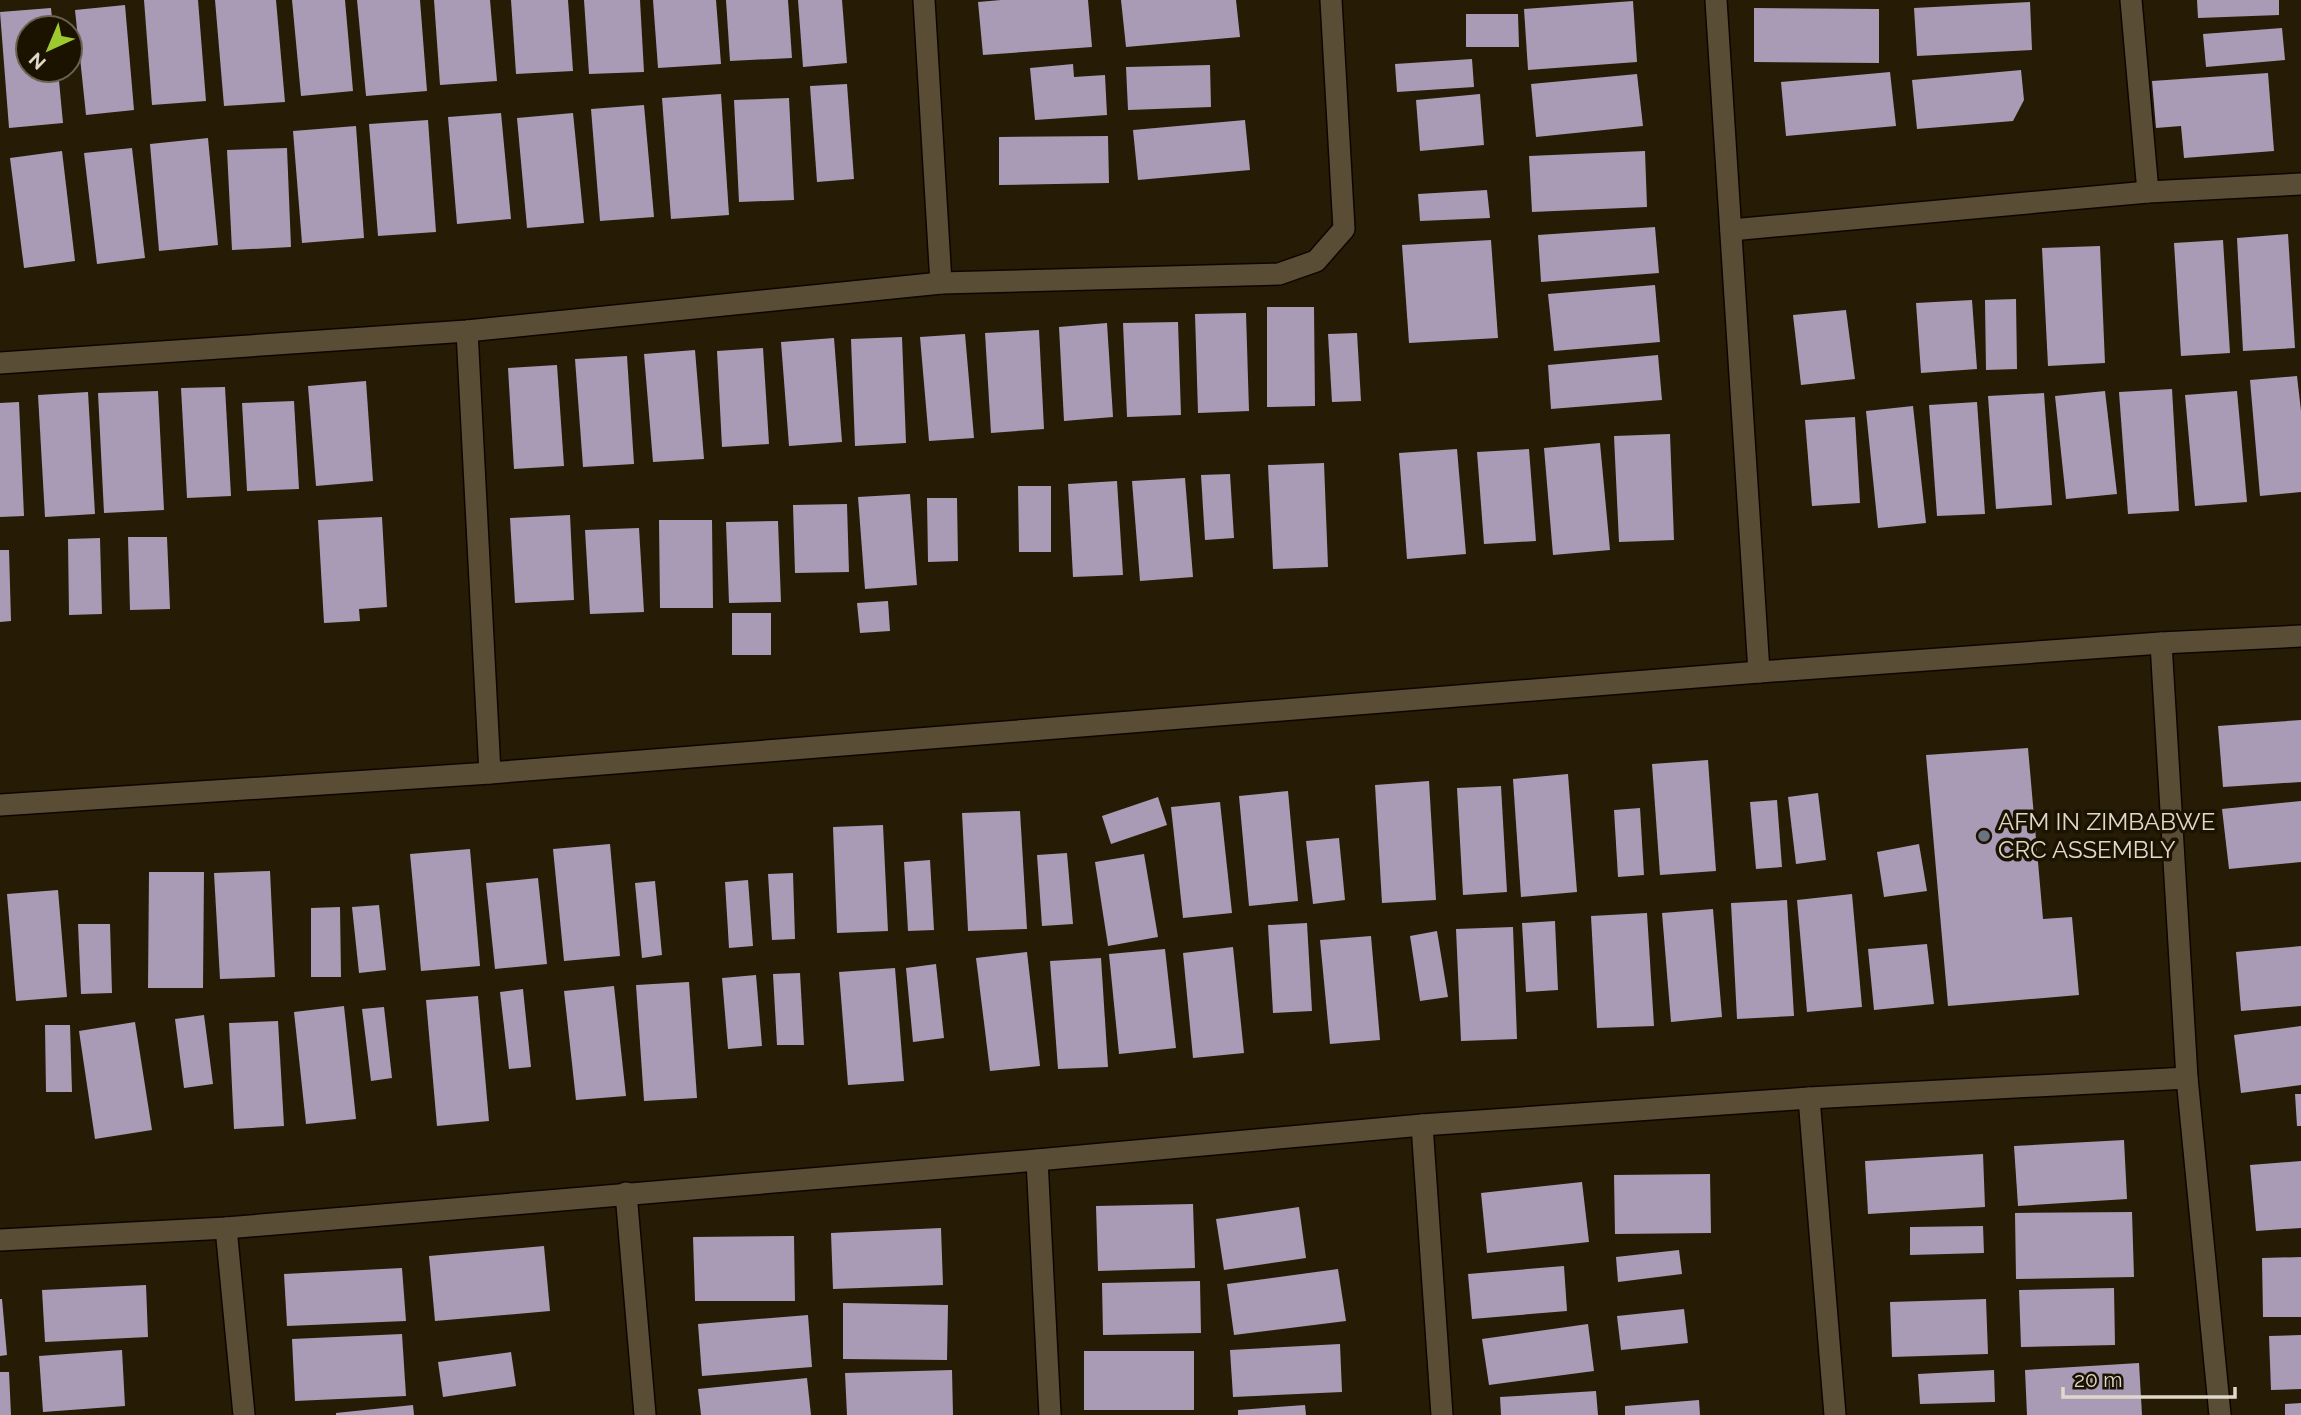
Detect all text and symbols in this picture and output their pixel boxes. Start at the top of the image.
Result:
north arrow [14,14,84,84]
text: N [24,48,50,74]
place label: AFM IN ZIMBABWE CRC ASSEMBLY [1998,807,2215,864]
marker: AFM IN ZIMBABWE CRC ASSEMBLY [1976,828,1992,844]
scale bar [2063,1356,2234,1400]
text: 20 m [2074,1367,2122,1392]

